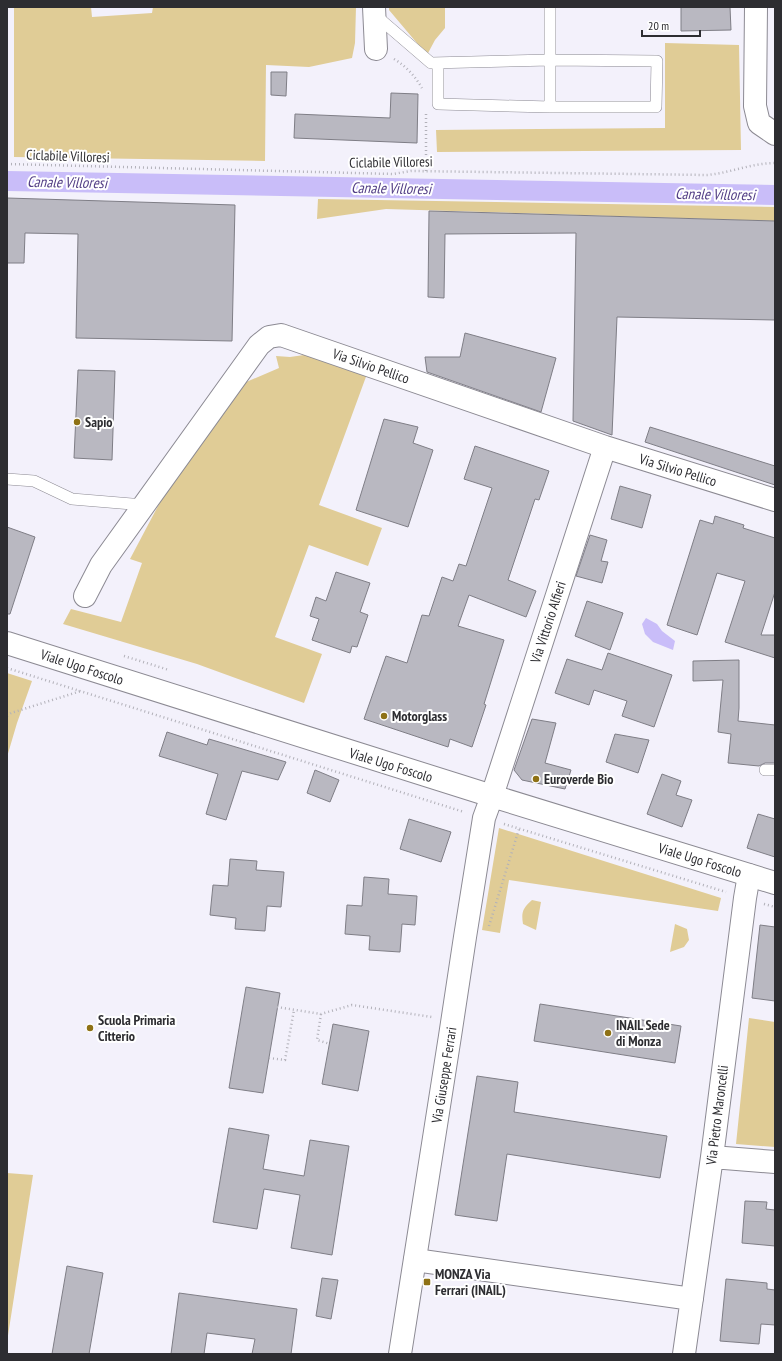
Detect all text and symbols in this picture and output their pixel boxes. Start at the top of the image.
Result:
scale bar [642,12,700,38]
text: 20 m [648,18,669,33]
street label: Ciclabile Villoresi [26,146,110,166]
street label: Ciclabile Villoresi [349,152,433,172]
water label: Canale Villoresi [27,172,109,192]
water label: Canale Villoresi [351,178,433,198]
water label: Canale Villoresi [675,184,757,204]
street label: Via Silvio Pellico [329,344,412,388]
place label: Sapio [85,413,113,431]
marker: Sapio [72,417,82,427]
street label: Via Silvio Pellico [636,449,719,490]
street label: Via Vittorio Alfieri [526,579,570,666]
street label: Viale Ugo Foscolo [37,645,126,689]
place label: Motorglass [392,707,447,725]
marker: Motorglass [379,711,389,721]
street label: Viale Ugo Foscolo [346,744,435,786]
place label: Euroverde Bio [544,770,613,788]
marker: Euroverde Bio [531,774,541,784]
street label: Viale Ugo Foscolo [655,839,744,881]
place label: Scuola Primaria Citterio [98,1011,175,1045]
place label: INAIL Sede di Monza [616,1016,670,1050]
marker: Scuola Primaria Citterio [85,1023,95,1033]
street label: Via Giuseppe Ferrari [427,1026,460,1125]
marker: INAIL Sede di Monza [603,1028,613,1038]
street label: Via Pietro Maroncelli [702,1064,732,1167]
place label: MONZA Via Ferrari (INAIL) [435,1265,506,1299]
marker: MONZA Via Ferrari (INAIL) [422,1277,432,1287]

